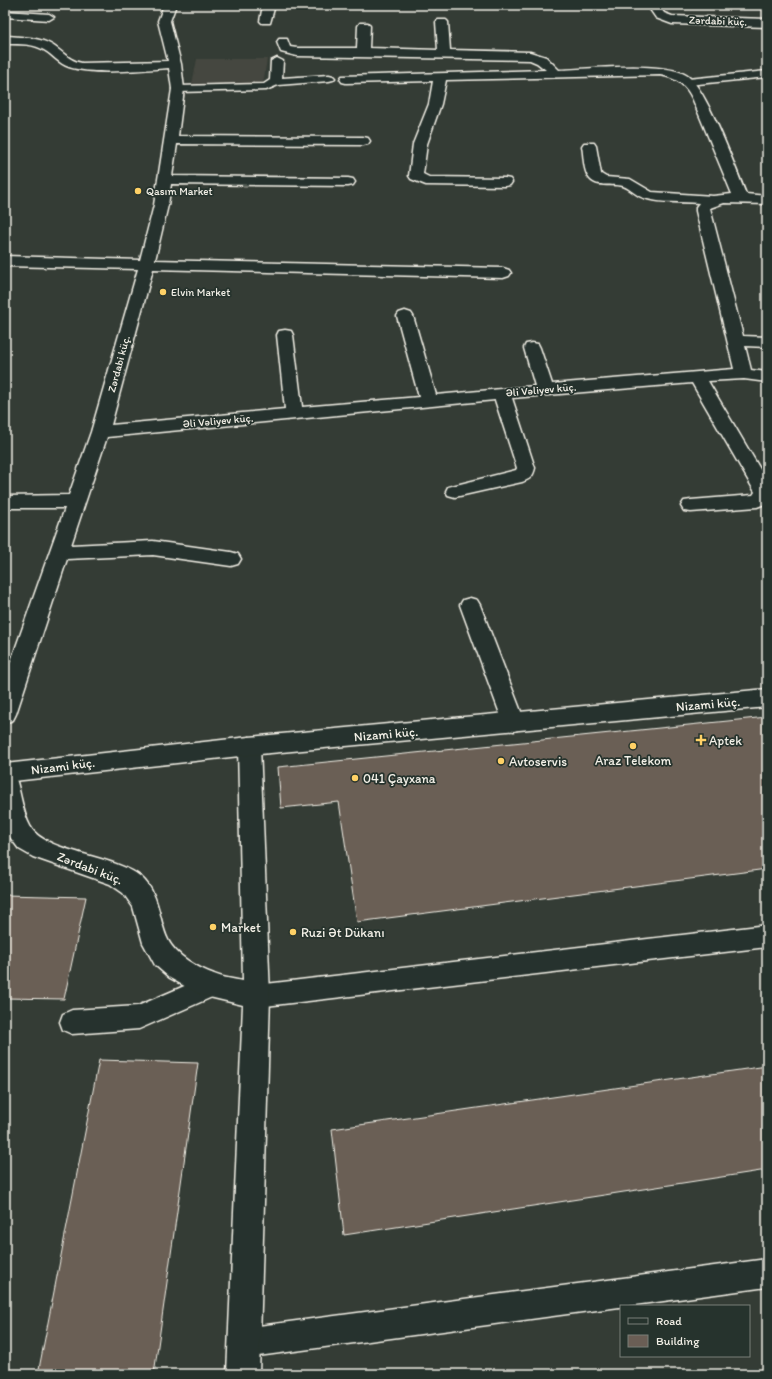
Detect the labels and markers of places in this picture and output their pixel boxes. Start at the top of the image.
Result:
place label: Qasım Market [146,185,213,198]
marker: Qasım Market [133,186,143,196]
place label: Elvin Market [171,286,230,299]
marker: Elvin Market [158,287,168,297]
place label: Aptek [709,733,742,748]
marker: Aptek [696,735,706,745]
marker: Araz Telekom [628,741,638,751]
place label: Araz Telekom [595,753,672,768]
place label: Avtoservis [509,754,567,769]
marker: Avtoservis [496,756,506,766]
place label: 041 Çayxana [363,771,436,786]
marker: 041 Çayxana [350,773,360,783]
place label: Market [221,920,261,935]
marker: Market [208,922,218,932]
place label: Ruzi Ət Dükanı [301,925,385,940]
marker: Ruzi Ət Dükanı [288,927,298,937]

